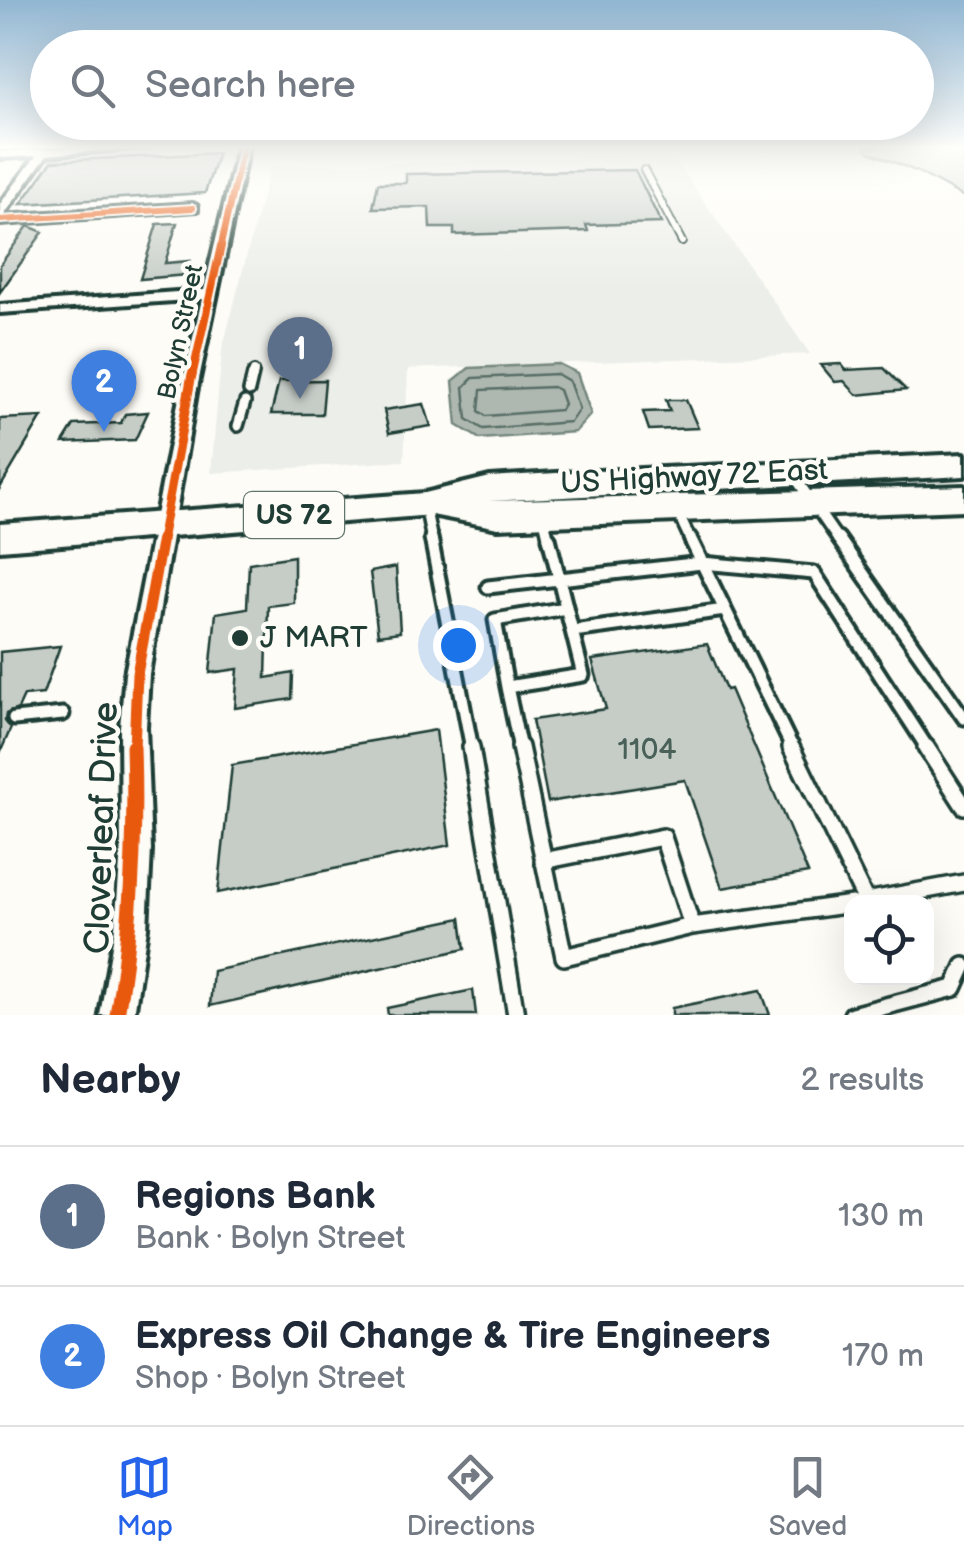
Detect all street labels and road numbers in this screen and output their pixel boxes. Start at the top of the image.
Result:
street label: Bolyn Street [152,261,210,402]
street label: US Highway 72 East [559,452,829,502]
road number: US 72 [244,492,344,538]
street label: Cloverleaf Drive [76,701,128,955]

